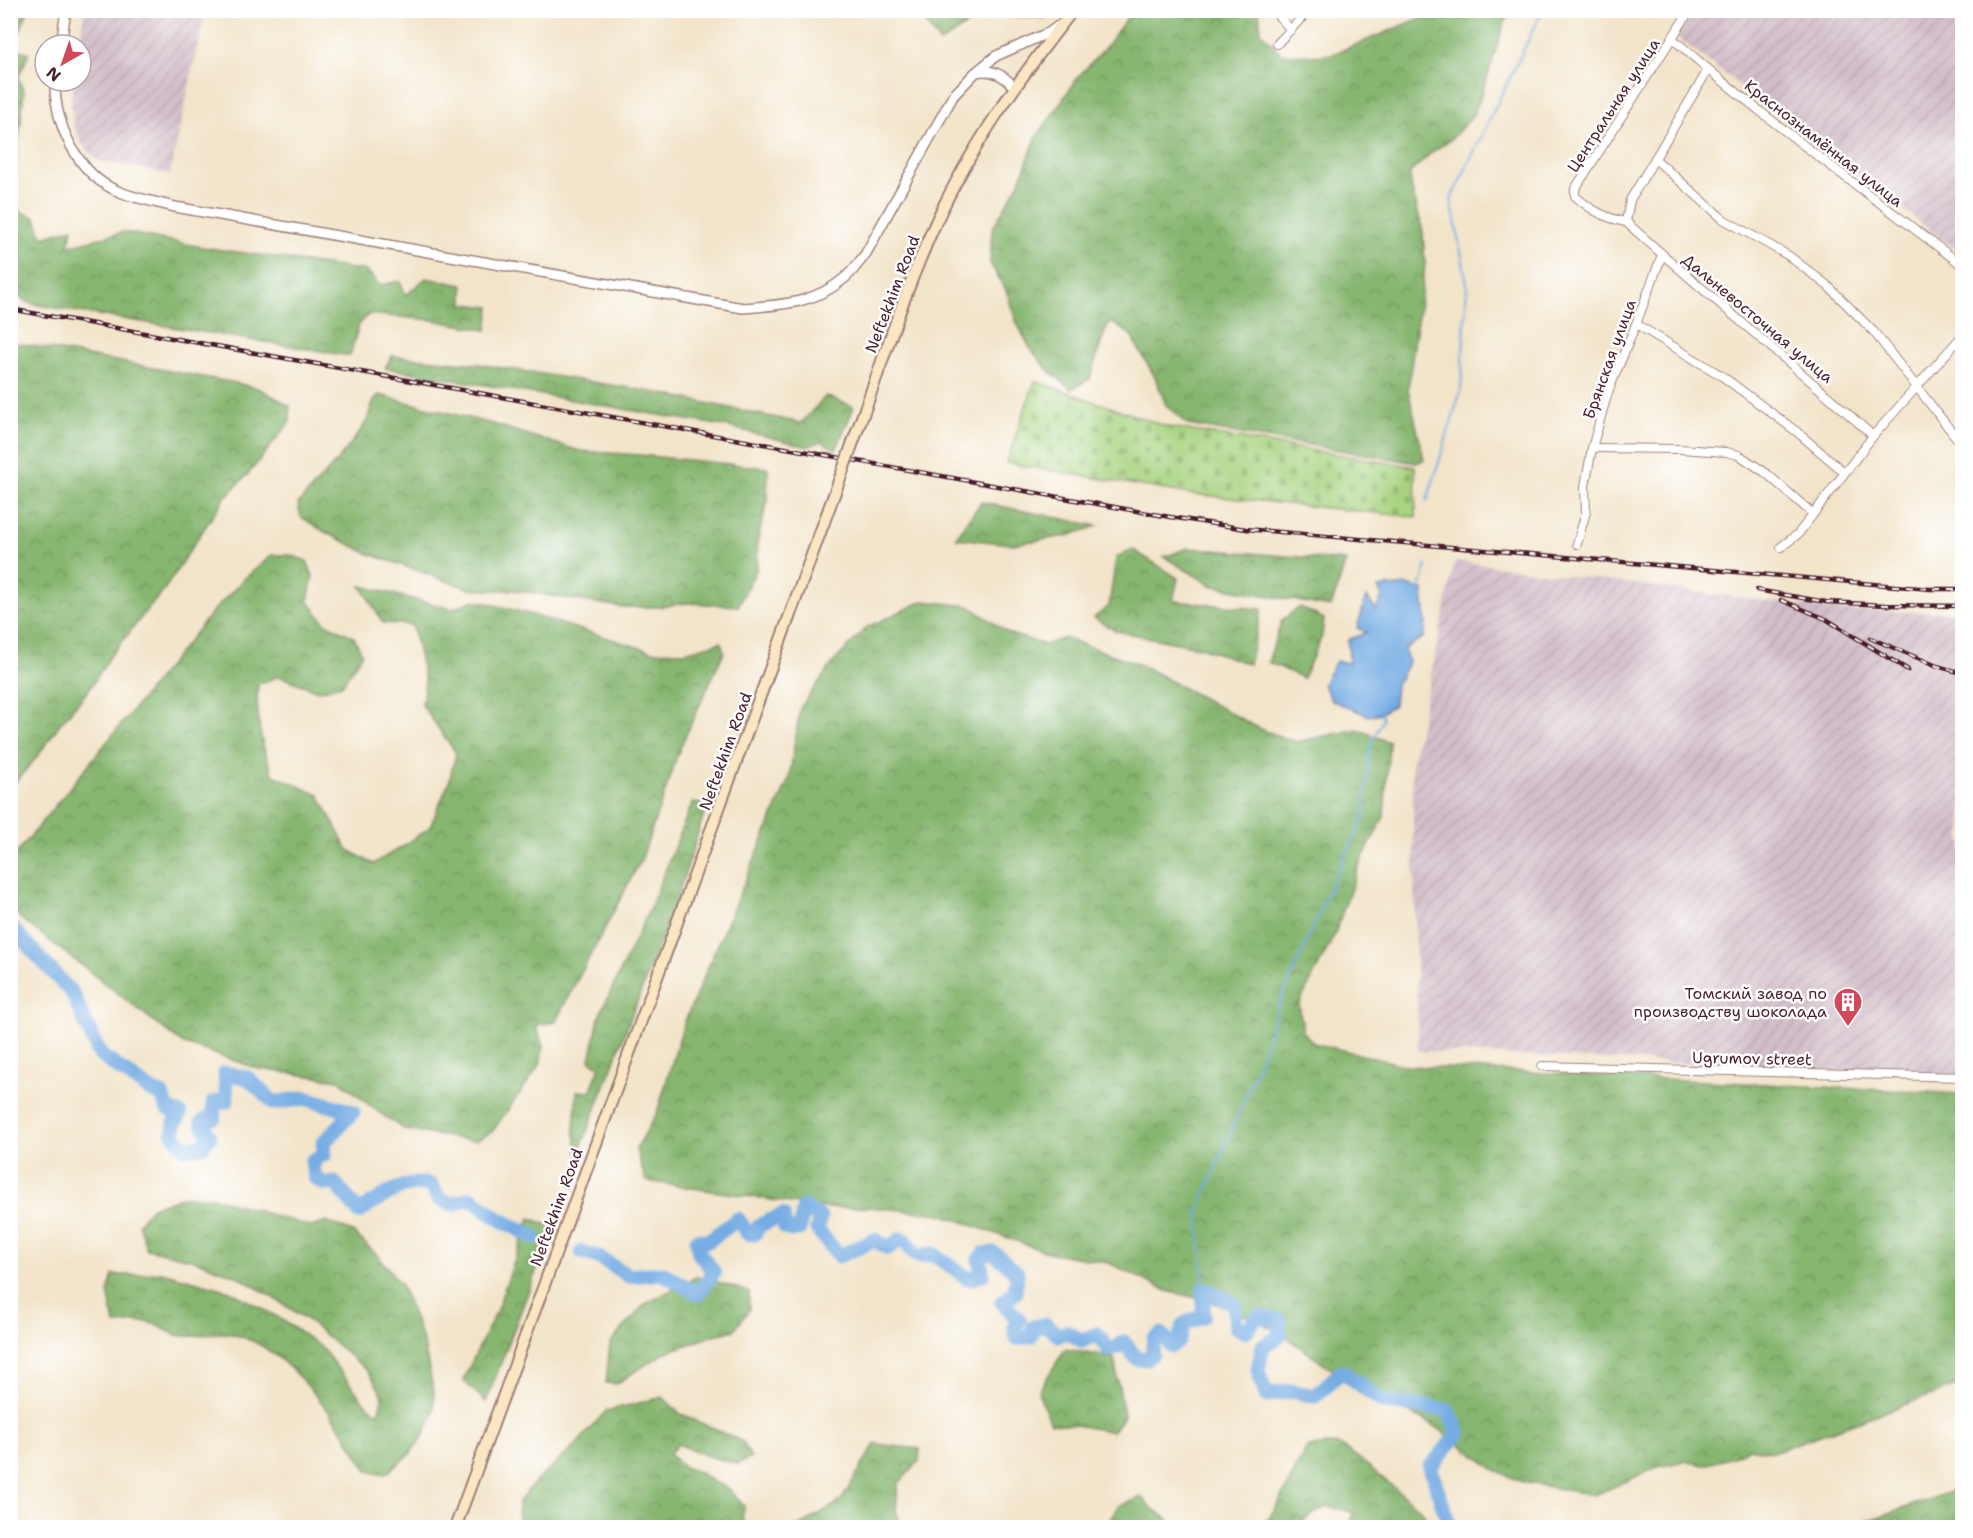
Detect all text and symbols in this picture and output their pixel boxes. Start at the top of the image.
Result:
north arrow [33,33,93,93]
street label: Центральная улица [1562,34,1665,176]
text: N [42,62,65,86]
street label: Краснознамённая улица [1740,75,1907,212]
street label: Neftekhim Road [860,232,925,356]
street label: Дальневосточная улица [1678,249,1838,388]
street label: Брянская улица [1578,296,1641,422]
street label: Neftekhim Road [694,689,757,813]
place label: Томский завод по производству шоколада [1634,983,1827,1022]
building icon: Томский завод по производству шоколада [1832,986,1864,1028]
street label: Ugrumov street [1692,1047,1812,1070]
street label: Neftekhim Road [525,1145,588,1269]

